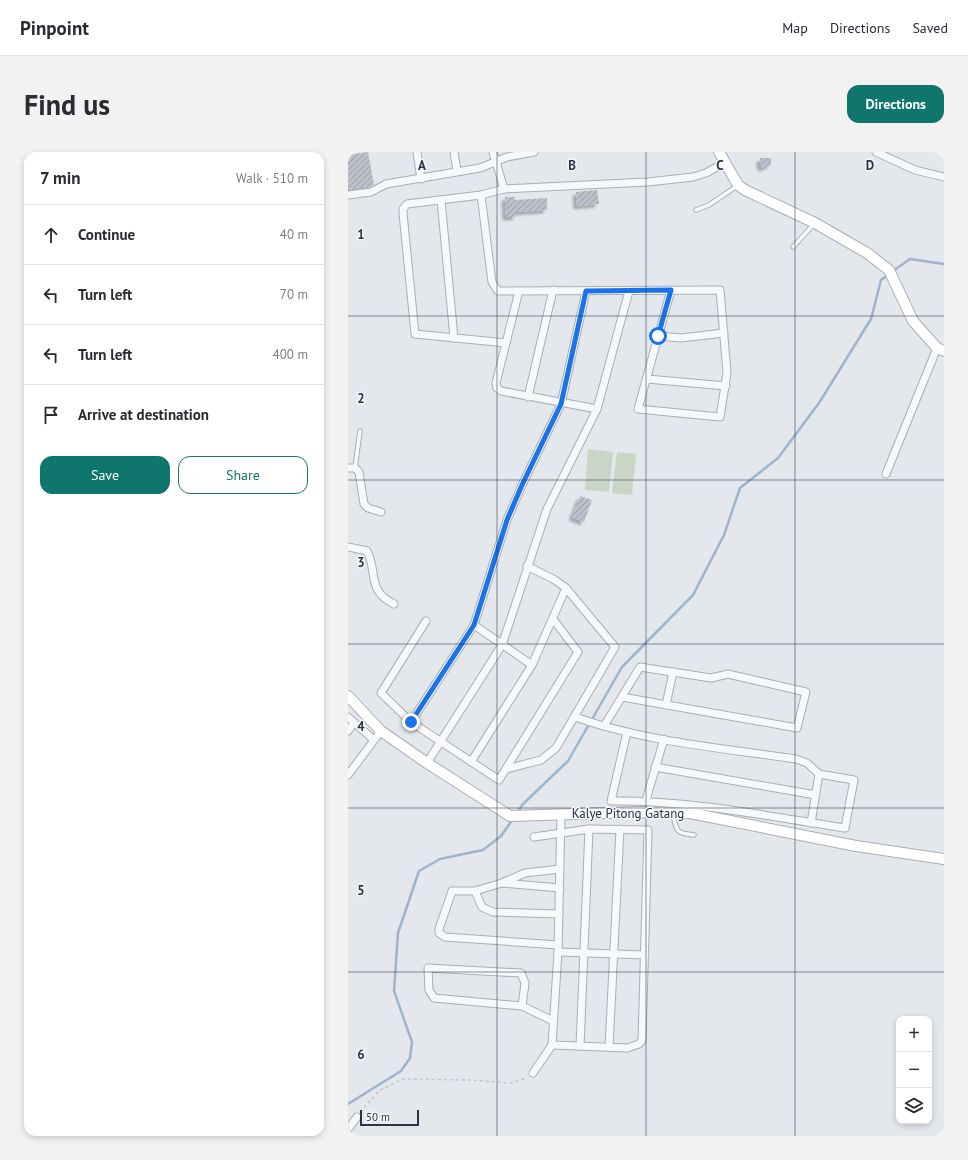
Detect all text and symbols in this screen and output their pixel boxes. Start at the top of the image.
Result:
text: Pinpoint [20,16,89,40]
text: Map [782,19,808,37]
text: Directions [830,19,890,37]
text: Saved [912,19,948,37]
button: Directions [847,85,944,123]
text: Find us [24,86,110,123]
text: A [418,157,426,174]
text: B [568,157,576,174]
text: C [716,157,724,174]
text: D [866,157,874,174]
text: 7 min [40,167,81,189]
text: Walk · 510 m [236,170,308,187]
icon: ahead [40,224,62,246]
text: Continue [78,225,135,244]
text: 40 m [280,226,308,243]
text: 1 [357,226,365,243]
icon: left [40,284,62,306]
text: Turn left [78,285,132,304]
text: 70 m [280,286,308,303]
route start [649,327,667,345]
icon: left [40,344,62,366]
text: Turn left [78,345,132,364]
text: 400 m [273,346,308,363]
text: 2 [357,390,365,407]
icon: arrive [40,404,62,426]
text: Arrive at destination [78,405,209,424]
button: Save [40,456,170,494]
button: Share [178,456,308,494]
text: 3 [357,554,365,571]
route end [402,713,420,731]
text: 4 [357,718,365,735]
street label: Kalye Pitong Gatang [572,805,684,822]
text: 5 [357,882,365,899]
map controls [896,1016,932,1124]
button: + [896,1016,932,1052]
text: 6 [357,1046,365,1063]
button: − [896,1052,932,1088]
button: layers [896,1088,932,1124]
scale bar [360,1108,419,1127]
text: 50 m [366,1110,390,1124]

